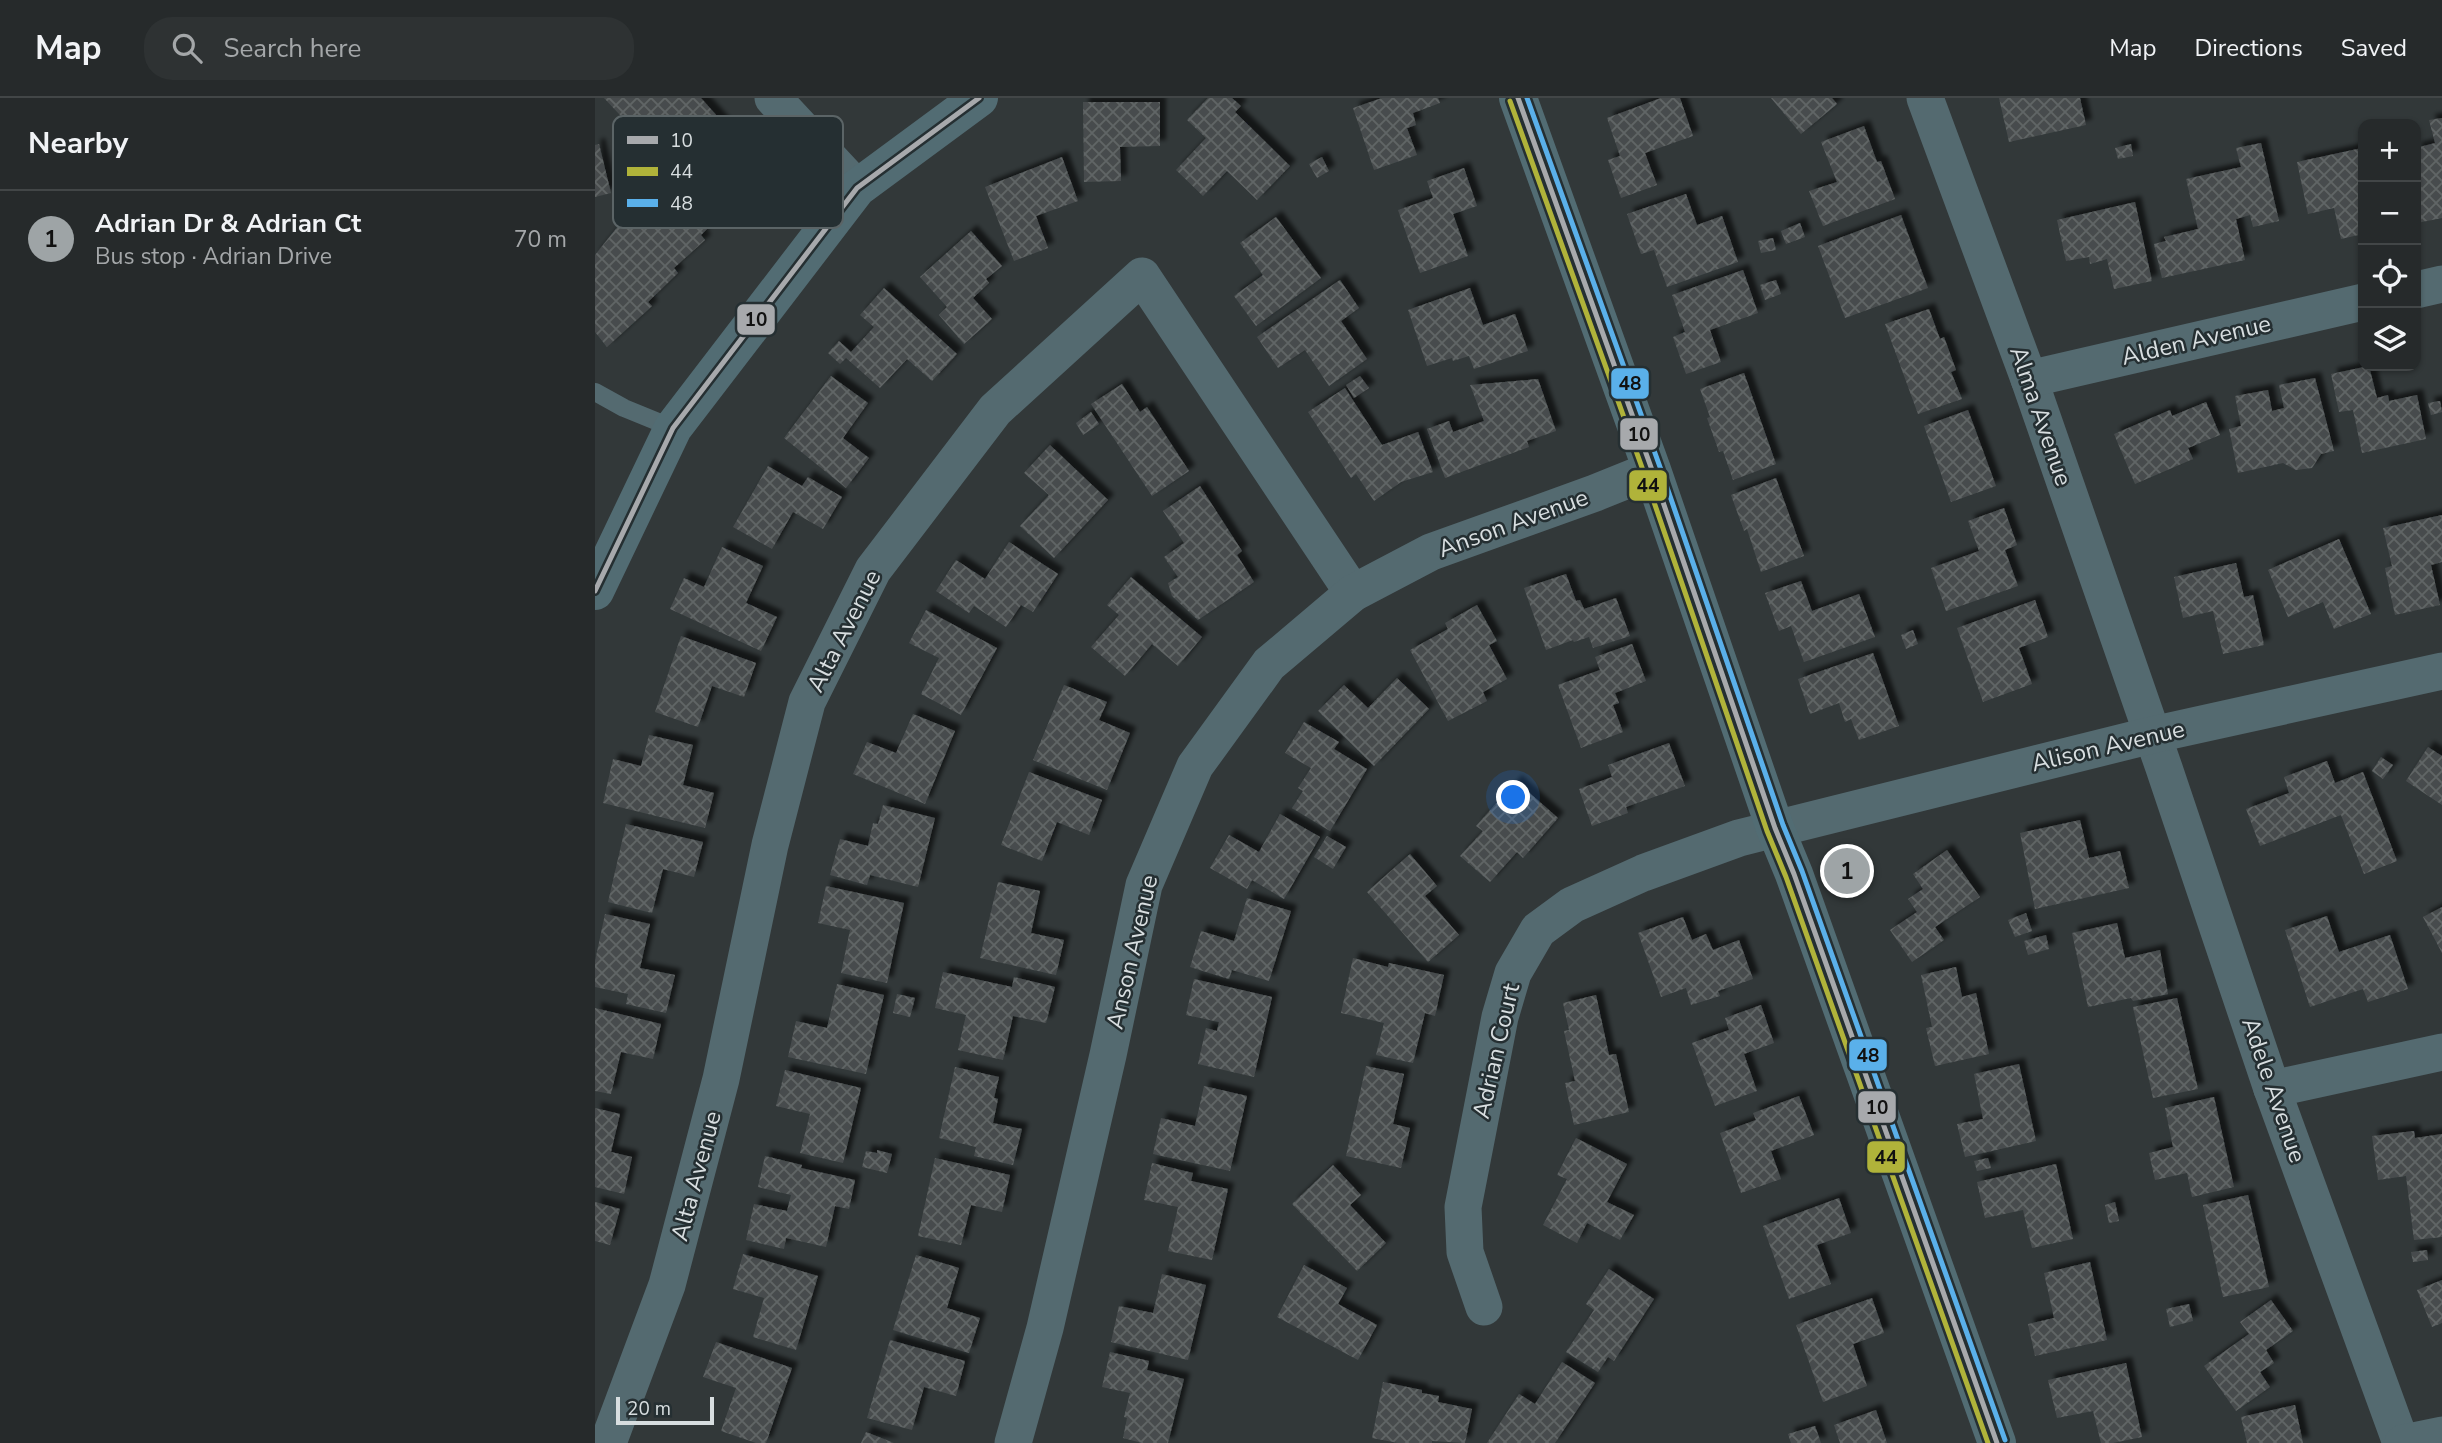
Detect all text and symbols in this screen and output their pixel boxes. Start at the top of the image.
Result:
search box [144,17,634,80]
text: Map [35,26,102,71]
icon: search [168,29,206,67]
text: Search here [224,31,361,66]
text: Map [2109,32,2156,64]
text: Directions [2194,32,2303,64]
text: Saved [2341,32,2407,64]
legend [613,116,843,228]
map controls [2358,119,2421,371]
button: + [2358,119,2421,182]
text: Nearby [28,123,128,164]
text: 10 [670,128,693,154]
text: 44 [670,159,693,185]
button: − [2358,182,2421,245]
text: 48 [670,191,693,217]
text: Adrian Dr & Adrian Ct [95,206,361,241]
text: 1 [44,224,58,255]
text: 70 m [514,224,567,255]
text: Bus stop · Adrian Drive [95,241,332,272]
button: locate [2358,245,2421,308]
line badge: 10 [736,303,776,336]
text: 10 [745,307,767,333]
street label: Alden Avenue [2118,307,2274,373]
button: layers [2358,308,2421,371]
street label: Alma Avenue [2002,342,2080,490]
line badge: 48 [1610,367,1650,400]
text: 48 [1619,371,1641,397]
line badge: 10 [1619,417,1659,451]
text: 10 [1628,422,1650,448]
line badge: 44 [1628,469,1668,502]
text: 44 [1637,473,1659,499]
street label: Anson Avenue [1434,481,1592,565]
street label: Alta Avenue [799,564,889,698]
street label: Alison Avenue [2028,713,2188,779]
your location [1496,780,1530,814]
pin: 1 [1824,845,1870,897]
street label: Anson Avenue [1099,872,1165,1032]
street label: Adrian Court [1465,980,1527,1122]
street label: Adele Avenue [2234,1013,2314,1167]
line badge: 48 [1848,1038,1888,1072]
text: 48 [1857,1043,1879,1069]
line badge: 10 [1857,1090,1897,1124]
text: 10 [1866,1095,1888,1121]
street label: Alta Avenue [663,1107,729,1245]
line badge: 44 [1866,1140,1906,1174]
text: 44 [1875,1145,1897,1171]
scale bar [616,1394,714,1426]
text: 20 m [627,1396,671,1422]

